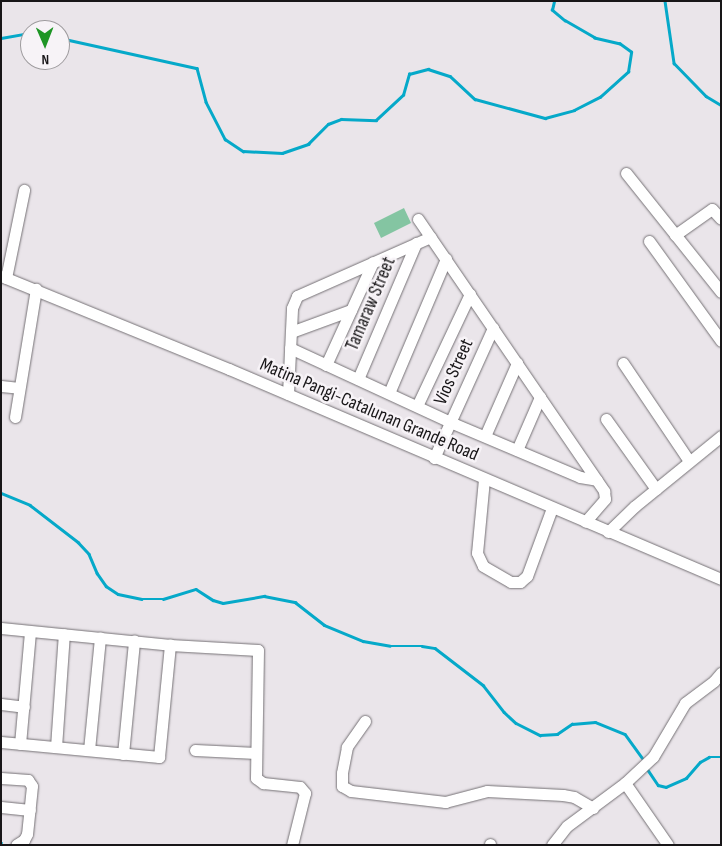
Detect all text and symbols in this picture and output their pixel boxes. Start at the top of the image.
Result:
north arrow [20,20,70,70]
text: N [41,51,49,68]
street label: Tamaraw Street [341,254,401,354]
street label: Vios Street [429,335,479,409]
street label: Matina Pangi-Catalunan Grande Road [256,354,482,466]

